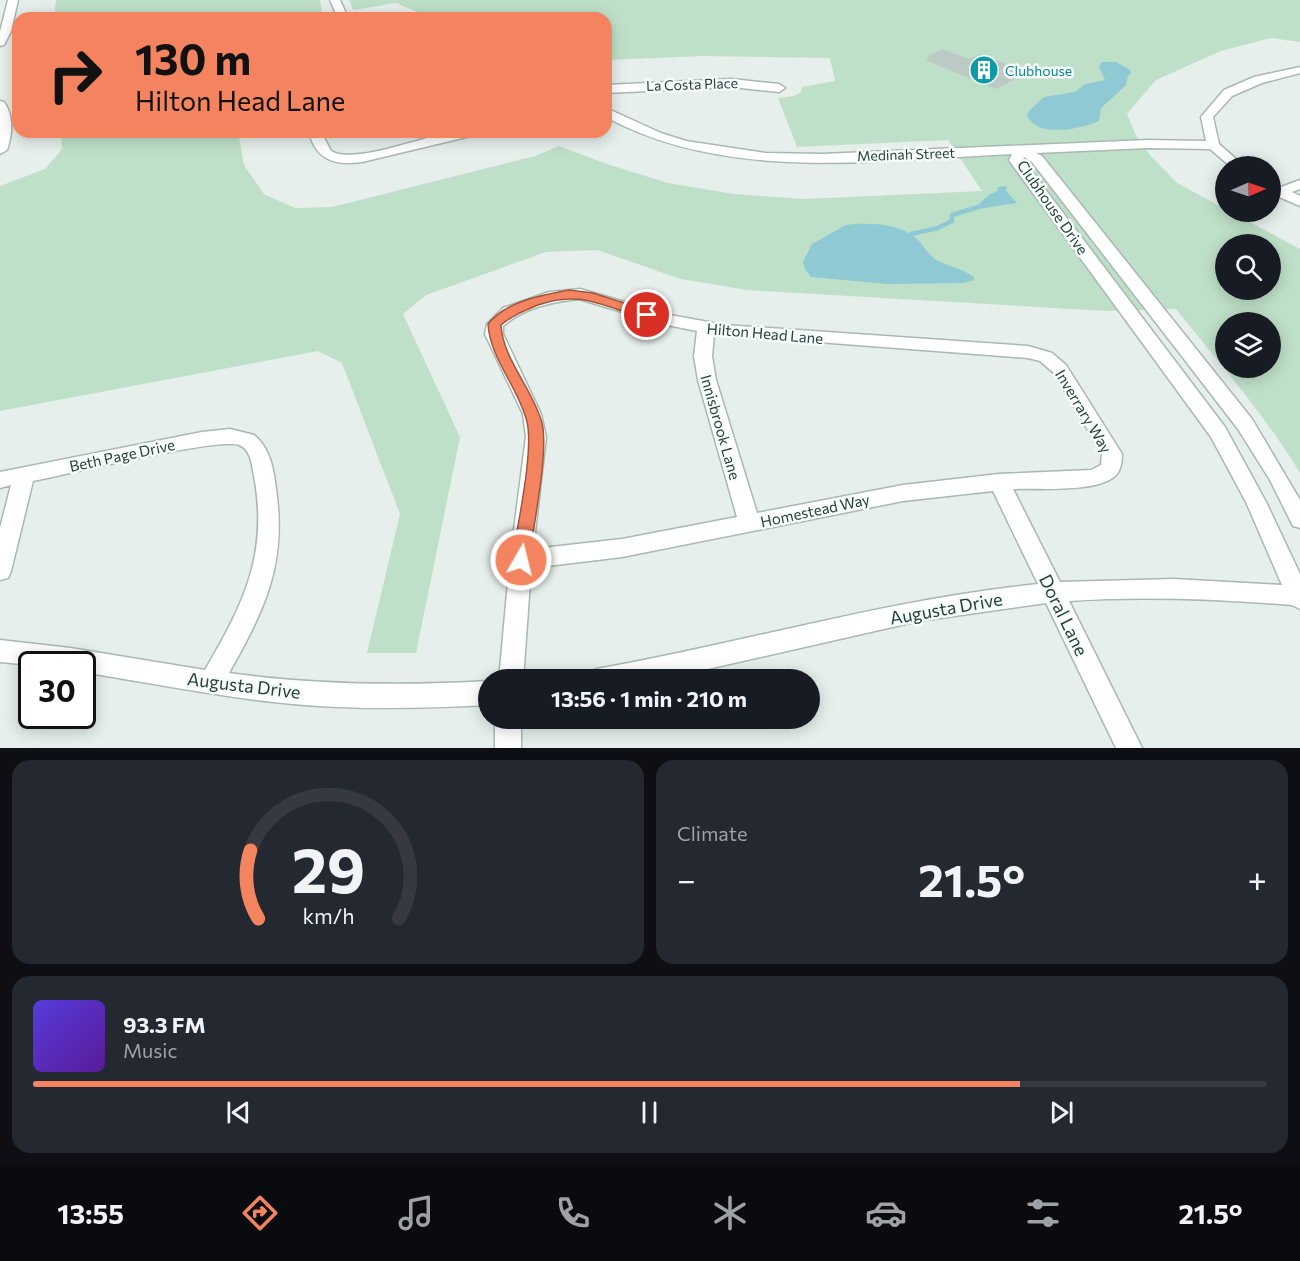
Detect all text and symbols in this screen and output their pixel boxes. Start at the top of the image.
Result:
text: 130 m [135,32,251,84]
icon: right [36,36,114,114]
building icon: Clubhouse [968,54,1000,86]
place label: Clubhouse [1005,62,1072,79]
street label: La Costa Place [646,74,738,94]
text: Hilton Head Lane [135,84,345,117]
street label: Medinah Street [857,144,956,164]
street label: Clubhouse Drive [1014,156,1092,258]
north arrow [1215,156,1281,222]
map controls [1215,156,1281,378]
button: search [1215,234,1281,300]
pin [621,289,672,340]
icon: arrive [630,298,663,331]
button: layers [1215,312,1281,378]
street label: Hilton Head Lane [706,319,824,347]
street label: Inverrary Way [1052,366,1116,456]
street label: Innisbrook Lane [697,372,745,482]
street label: Beth Page Drive [68,435,176,475]
street label: Homestead Way [759,490,872,530]
position arrow [489,528,553,592]
street label: Doral Lane [1035,571,1093,659]
street label: Augusta Drive [888,587,1004,629]
speed limit sign: 30 [18,651,96,729]
street label: Augusta Drive [186,667,302,703]
text: 13:56 · 1 min · 210 m [551,685,747,712]
text: Climate [677,821,747,845]
text: 29 [291,830,365,906]
text: 21.5° [918,851,1025,906]
text: − [677,858,696,899]
text: + [1248,858,1267,899]
text: km/h [302,902,354,928]
text: 93.3 FM [123,1011,206,1038]
text: Music [123,1038,177,1062]
icon: previous [222,1096,255,1129]
icon: pause [633,1096,666,1129]
icon: next [1045,1096,1078,1129]
icon: directions [239,1192,281,1234]
icon: music [395,1192,437,1234]
icon: phone [552,1192,594,1234]
icon: climate [709,1192,751,1234]
icon: car [865,1192,907,1234]
icon: filters [1022,1192,1064,1234]
text: 13:55 [57,1197,124,1230]
text: 21.5° [1179,1197,1243,1230]

